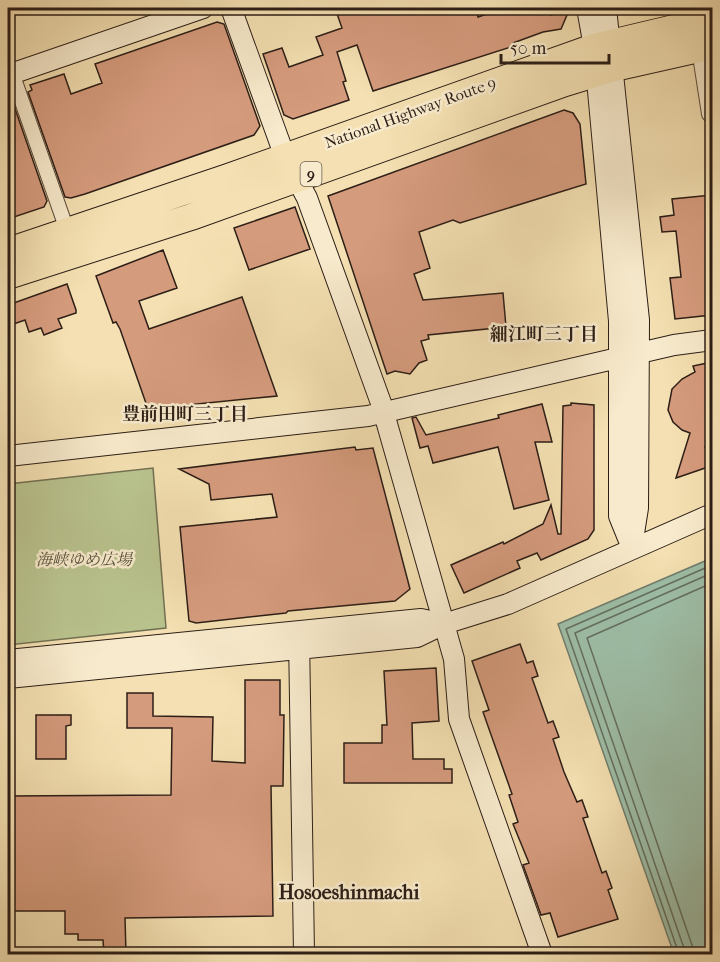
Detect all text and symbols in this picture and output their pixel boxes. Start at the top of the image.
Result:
scale bar [501,27,609,65]
text: 50 m [510,38,547,59]
street label: National Highway Route 9 [322,73,499,152]
road number: 9 [300,162,322,186]
district label: 細江町三丁目 [490,324,598,345]
district label: 豊前田町三丁目 [122,404,248,425]
park label: 海峡ゆめ広場 [36,550,134,569]
district label: Hosoeshinmachi [279,881,421,904]

